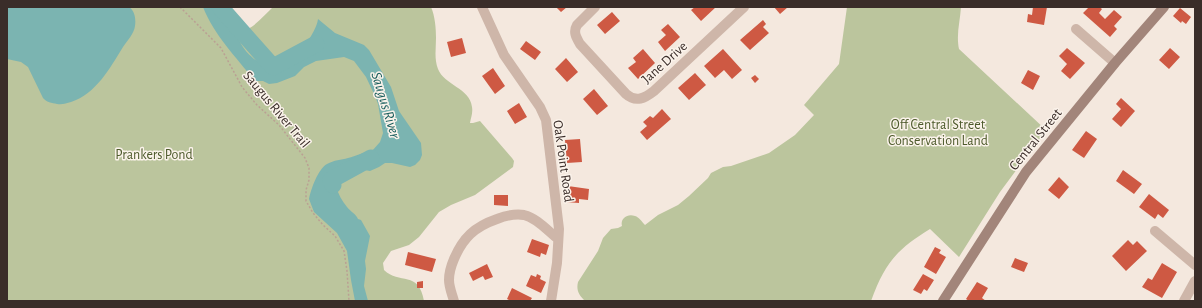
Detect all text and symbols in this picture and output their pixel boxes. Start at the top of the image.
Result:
street label: Jane Drive [639,39,690,87]
street label: Saugus River Trail [240,69,312,151]
water label: Saugus River [368,70,403,141]
street label: Central Street [1007,106,1065,173]
park label: Off Central Street Conservation Land [888,118,988,148]
street label: Oak Point Road [550,119,576,203]
park label: Prankers Pond [115,148,193,162]

